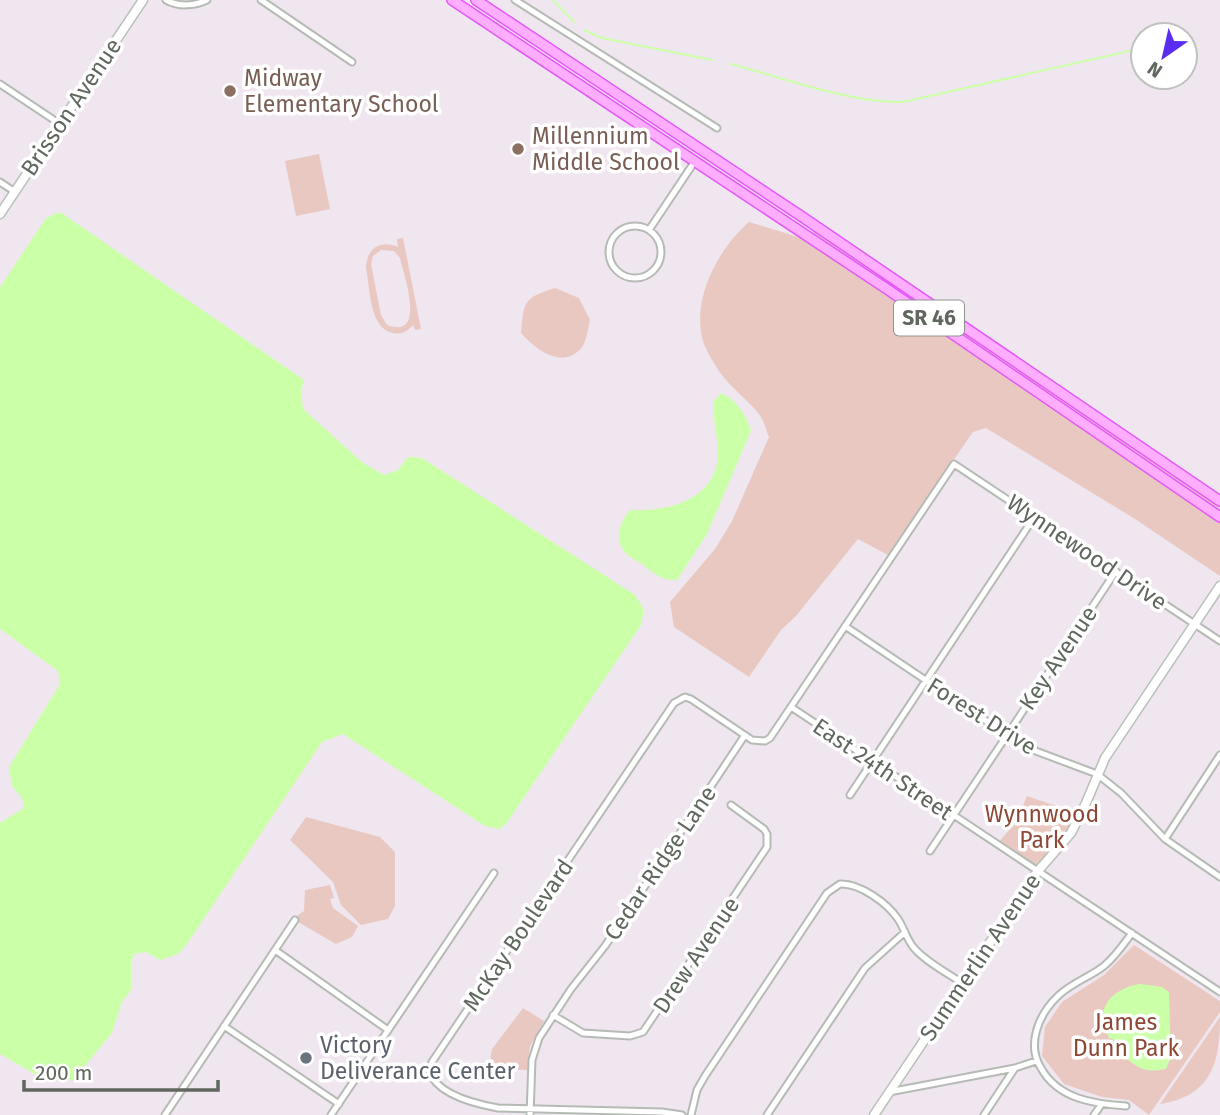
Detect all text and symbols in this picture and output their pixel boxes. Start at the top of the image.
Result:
north arrow [1129,21,1199,91]
street label: Brisson Avenue [15,33,127,181]
text: N [1143,57,1166,83]
place label: Midway Elementary School [244,64,439,118]
marker: Midway Elementary School [222,83,238,99]
place label: Millennium Middle School [532,122,680,176]
marker: Millennium Middle School [510,141,526,157]
road number: SR 46 [894,300,964,336]
street label: Wynnewood Drive [1002,488,1172,616]
street label: Key Avenue [1013,601,1103,715]
street label: Forest Drive [922,671,1042,761]
street label: East 24th Street [808,712,959,826]
street label: Cedar Ridge Lane [598,780,722,946]
park label: Wynnwood Park [985,800,1099,854]
street label: McKay Boulevard [457,854,579,1016]
street label: Summerlin Avenue [914,868,1046,1046]
street label: Drew Avenue [647,891,745,1019]
park label: James Dunn Park [1073,1008,1179,1062]
place label: Victory Deliverance Center [320,1031,515,1085]
scale bar [24,1048,219,1092]
marker: Victory Deliverance Center [298,1050,314,1066]
text: 200 m [35,1060,92,1086]

